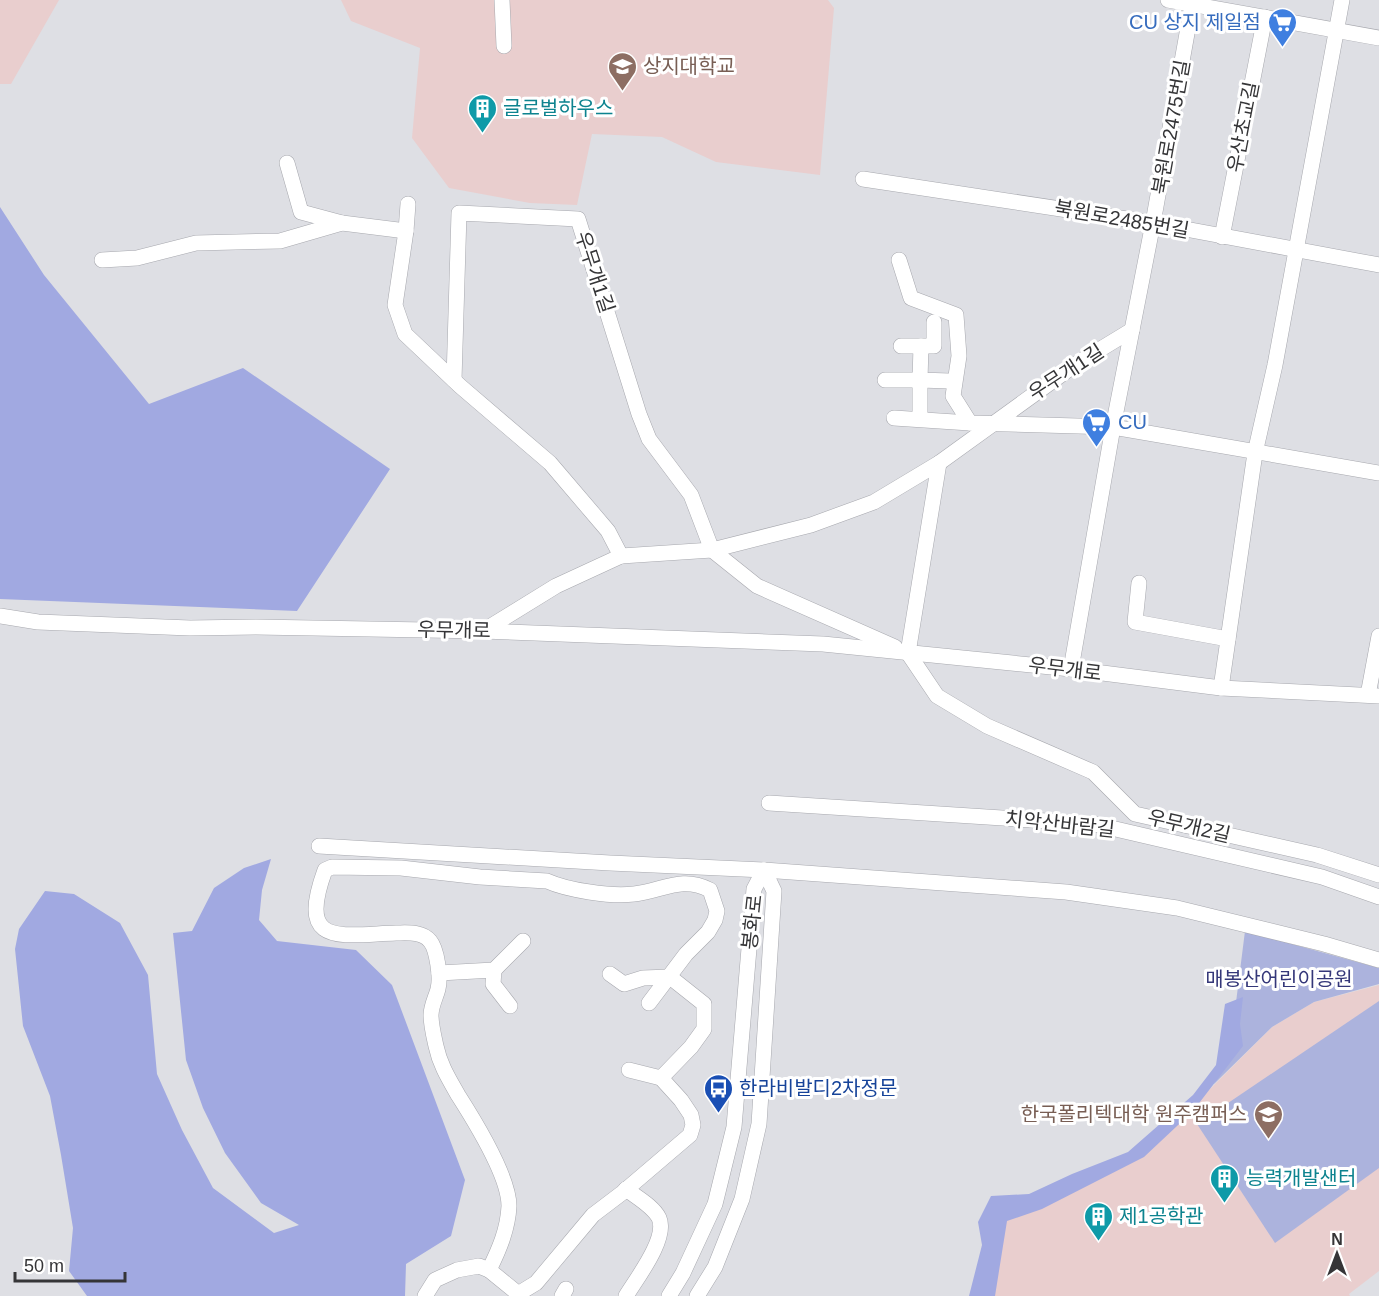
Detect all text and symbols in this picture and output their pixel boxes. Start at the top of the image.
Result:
supermarket icon: CU 상지 제일점 [1266,6,1298,48]
place label: CU 상지 제일점 [1129,11,1261,33]
school or university icon: 상지대학교 [606,50,638,92]
place label: 상지대학교 [643,55,735,77]
street label: 북원로2475번길 [1148,58,1194,196]
street label: 우산초교길 [1223,80,1263,174]
building icon: 글로벌하우스 [466,92,498,134]
place label: 글로벌하우스 [503,97,613,119]
street label: 북원로2485번길 [1053,196,1191,242]
street label: 우무개1길 [571,228,619,316]
street label: 우무개1길 [1024,340,1108,404]
supermarket icon: CU [1081,406,1113,448]
place label: CU [1118,411,1147,433]
street label: 우무개로 [417,618,491,642]
street label: 우무개로 [1027,654,1103,684]
street label: 우무개2길 [1145,806,1233,846]
street label: 치악산바람길 [1004,807,1116,841]
street label: 봉화로 [738,893,766,951]
park label: 매봉산어린이공원 [1205,968,1353,990]
bus stop icon: 한라비발디2차정문 [702,1072,734,1114]
place label: 한라비발디2차정문 [739,1077,897,1099]
school or university icon: 한국폴리텍대학 원주캠퍼스 [1252,1098,1284,1140]
place label: 한국폴리텍대학 원주캠퍼스 [1021,1103,1247,1125]
building icon: 능력개발샌터 [1209,1162,1241,1204]
place label: 능력개발샌터 [1246,1167,1356,1189]
building icon: 제1공학관 [1082,1200,1114,1242]
place label: 제1공학관 [1119,1205,1204,1227]
north arrow [1307,1224,1367,1284]
text: N [1331,1231,1343,1248]
scale bar [15,1245,124,1283]
text: 50 m [24,1256,64,1276]

